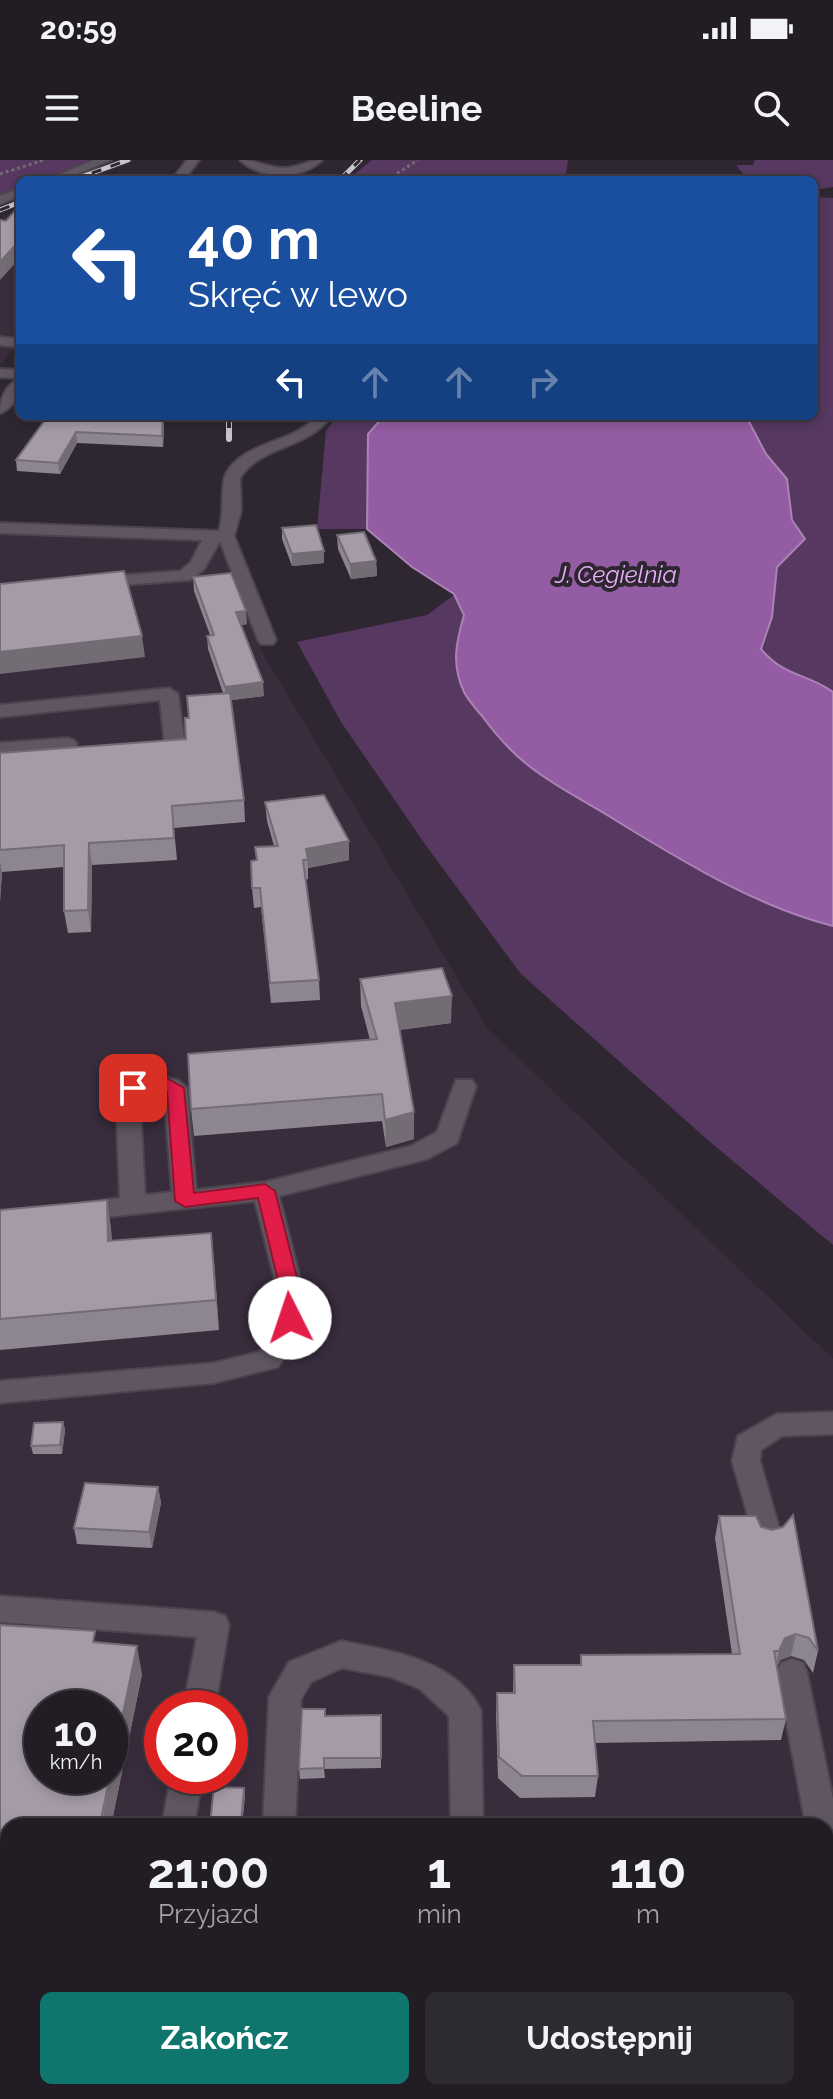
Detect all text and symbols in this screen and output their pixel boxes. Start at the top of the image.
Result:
text: 20:59 [40,11,117,46]
icon: menu [40,86,84,130]
icon: search [749,86,793,130]
text: Beeline [351,87,482,129]
text: 40 m [188,206,320,272]
icon: left [56,208,160,312]
text: Skręć w lewo [188,273,408,315]
icon: left [269,360,313,404]
icon: ahead [353,360,397,404]
icon: ahead [437,360,481,404]
icon: right [521,360,565,404]
water label: J. Cegielnia [554,560,677,589]
pin [99,1054,167,1122]
icon: arrive [111,1066,155,1110]
position arrow [248,1276,332,1360]
speed limit sign: 20 [144,1690,248,1794]
text: 10 [54,1708,98,1755]
text: km/h [50,1750,102,1774]
text: 21:00 [148,1843,269,1899]
text: 1 [427,1843,451,1899]
text: 110 [609,1843,686,1899]
text: Przyjazd [158,1899,259,1929]
text: min [417,1899,462,1929]
text: m [636,1899,660,1929]
button: Zakończ [40,1992,409,2084]
button: Udostępnij [425,1992,794,2084]

